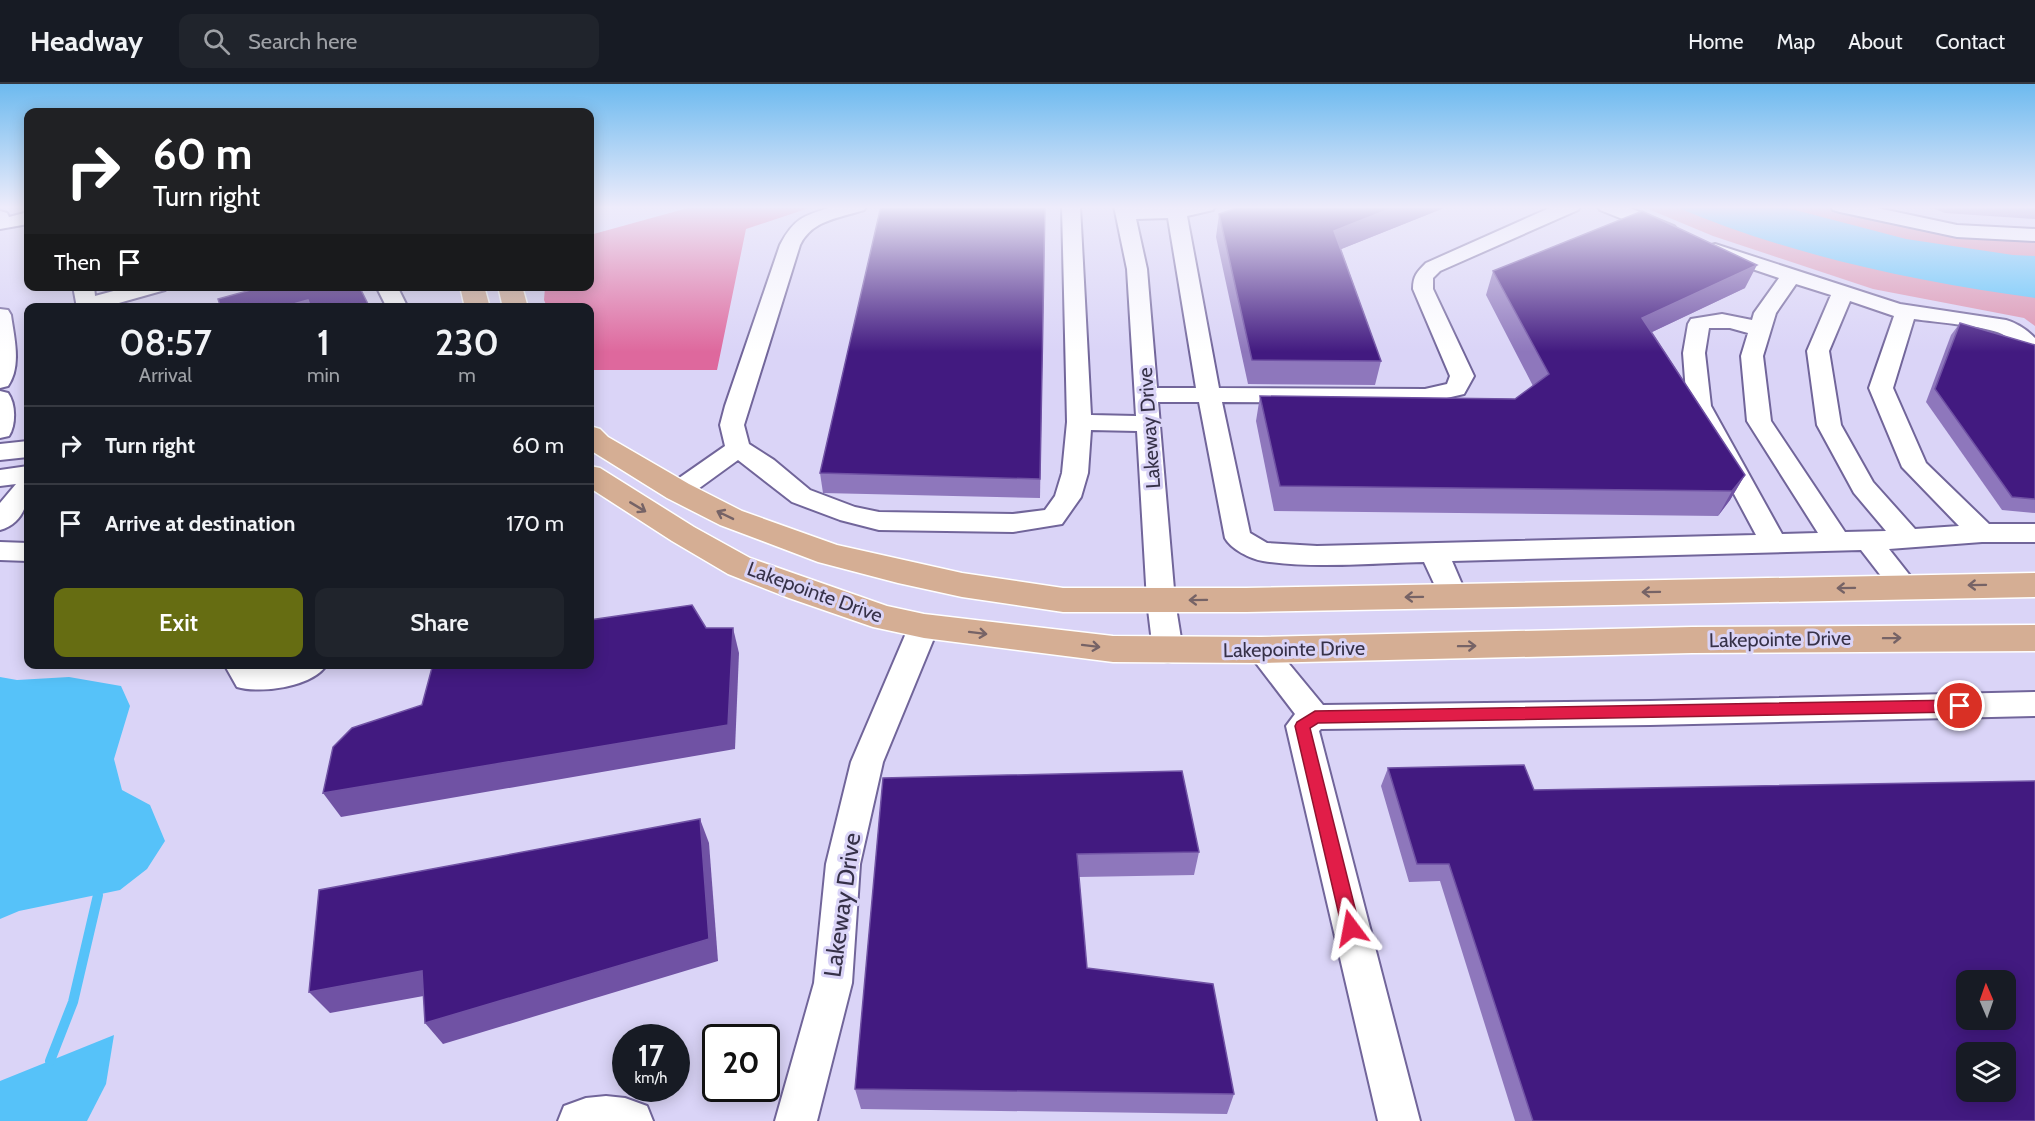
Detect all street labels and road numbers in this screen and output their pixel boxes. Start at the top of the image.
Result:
street label: Lakeway Drive [1133,367,1165,489]
street label: Lakepointe Drive [744,556,886,628]
street label: Lakepointe Drive [1709,626,1851,652]
street label: Lakepointe Drive [1223,636,1365,662]
street label: Lakeway Drive [817,831,867,979]

